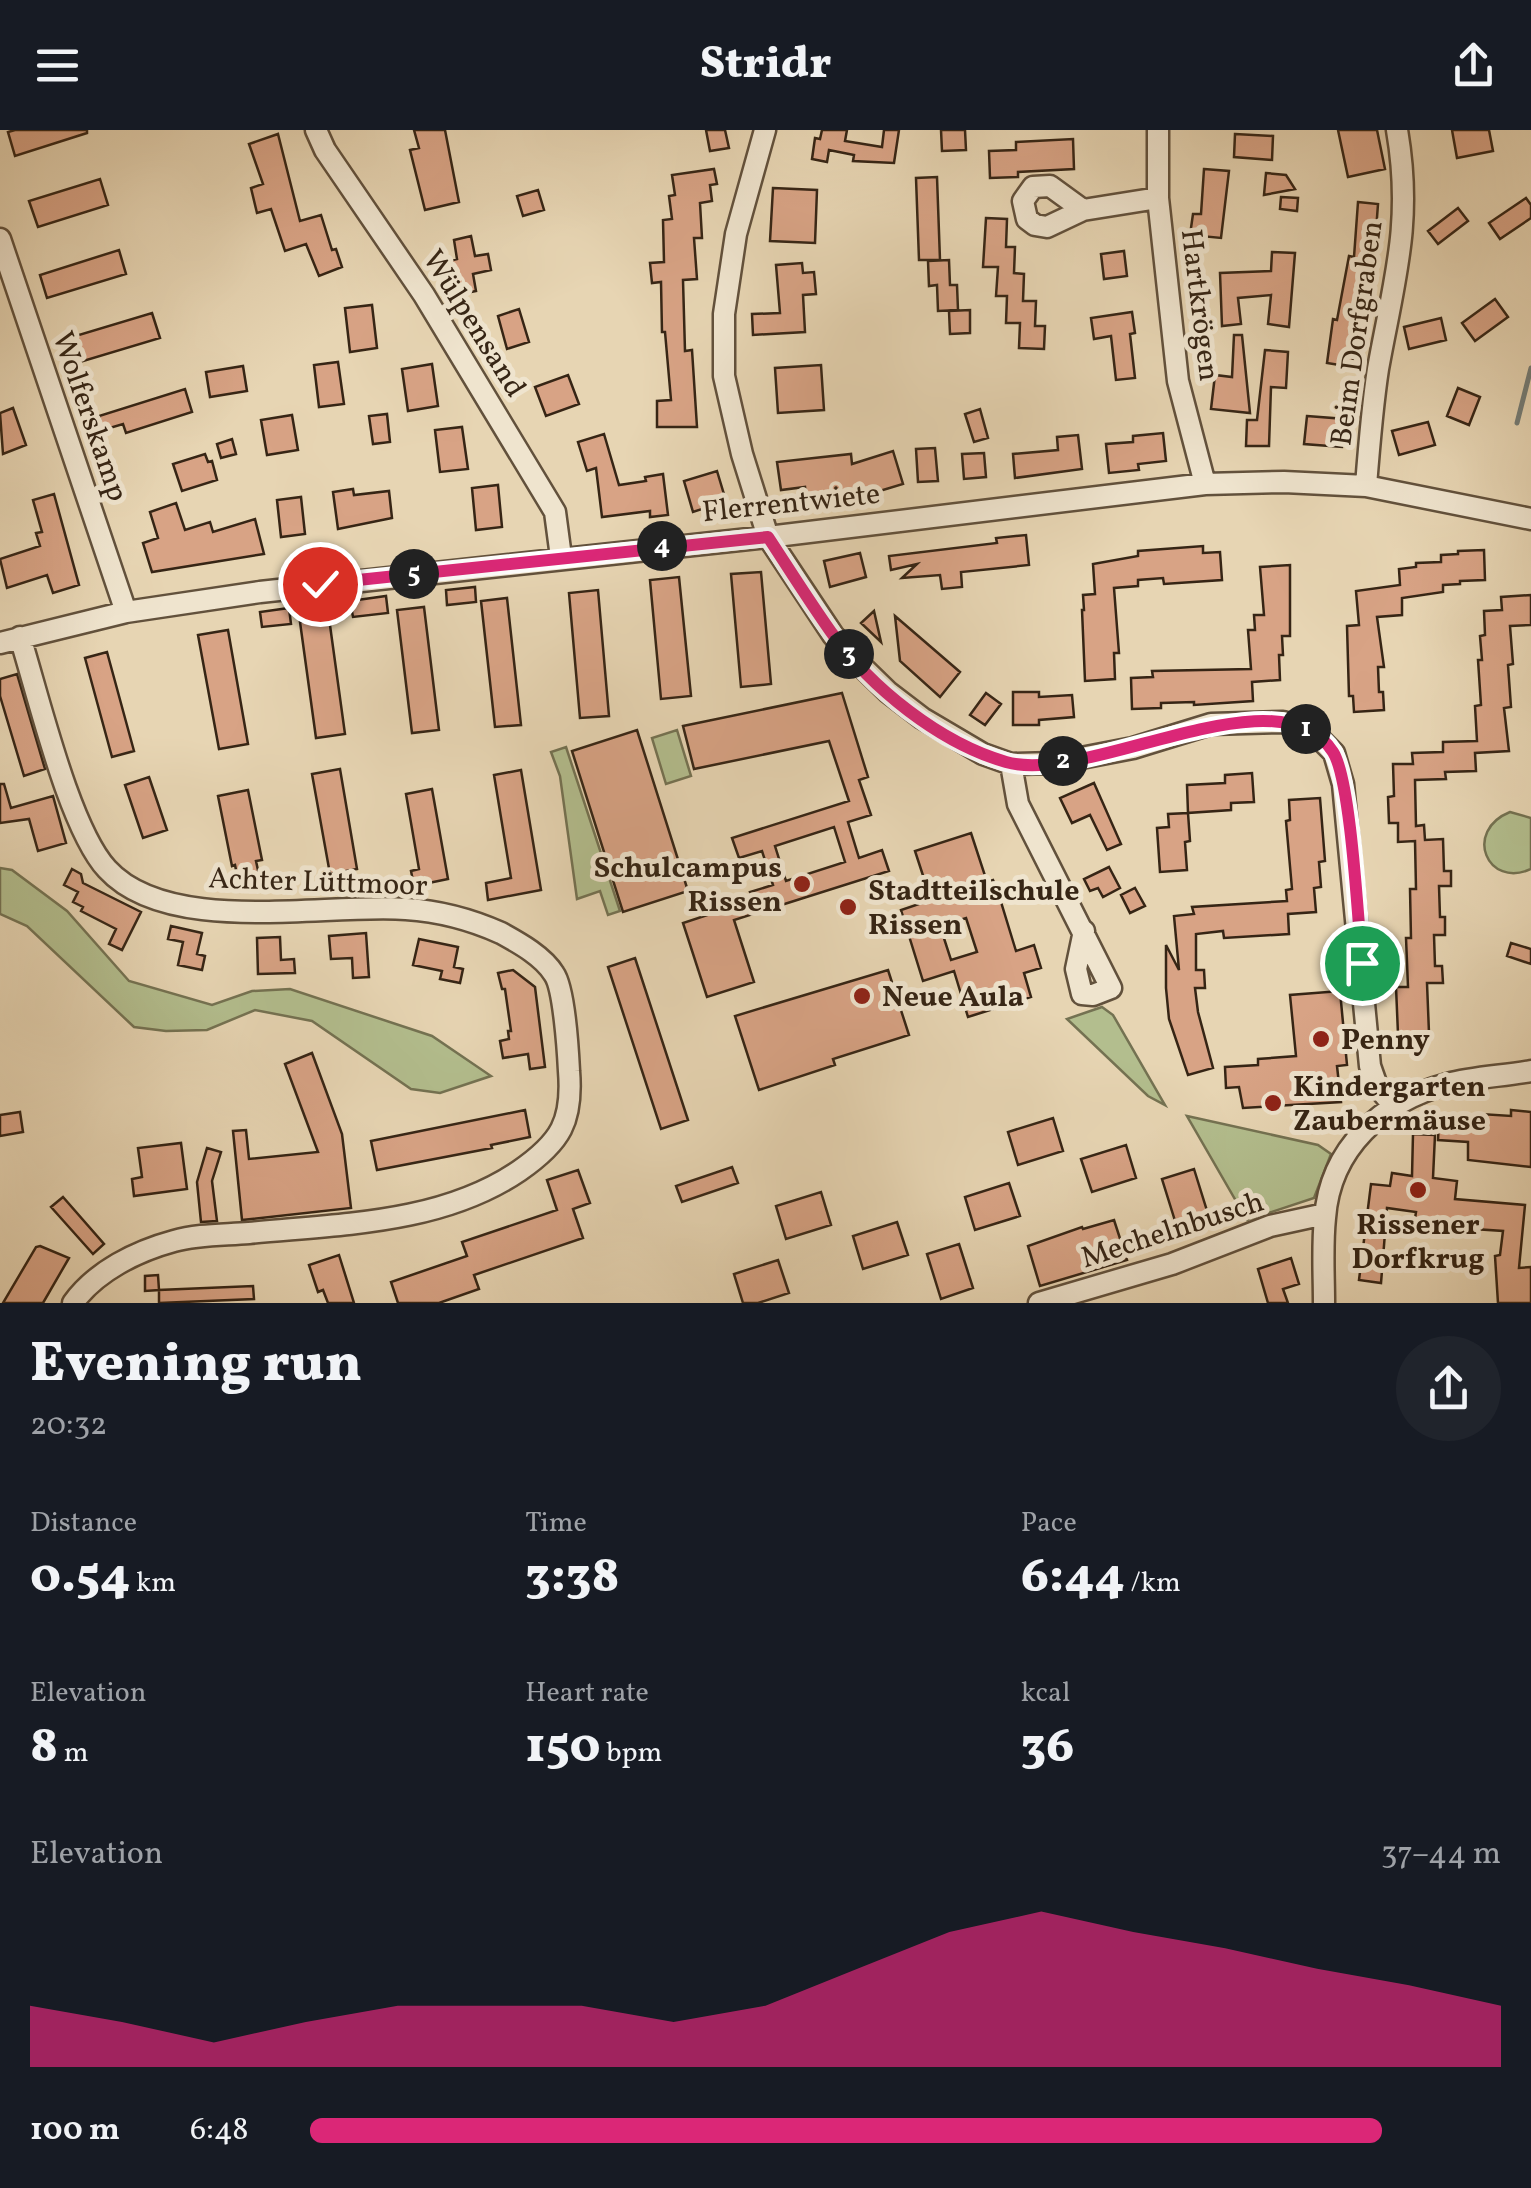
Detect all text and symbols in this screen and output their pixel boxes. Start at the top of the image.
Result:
text: Stridr [700,34,831,97]
icon: menu [30,38,85,93]
icon: share [1446,38,1501,93]
street label: Beim Dorfgraben [1321,218,1395,449]
street label: Hartkrögen [1169,227,1229,384]
street label: Wülpensand [411,242,535,406]
street label: Wolferskamp [40,326,138,507]
street label: Flerrentwiete [700,474,882,534]
pin: 4 [637,521,687,571]
text: 4 [654,526,670,565]
pin [278,542,363,627]
pin: 5 [389,549,439,599]
text: 5 [407,554,421,593]
icon: check [293,557,348,612]
pin: 3 [824,629,874,679]
text: 3 [842,634,856,673]
pin: 1 [1281,704,1331,754]
text: 1 [1300,709,1312,748]
pin: 2 [1038,736,1088,786]
text: 2 [1056,741,1070,780]
place label: Schulcampus Rissen [594,848,782,924]
street label: Achter Lüttmoor [207,858,428,908]
place label: Stadtteilschule Rissen [868,871,1079,947]
marker: Schulcampus Rissen [791,873,813,895]
marker: Stadtteilschule Rissen [837,896,859,918]
pin [1320,921,1405,1006]
icon: arrive [1335,936,1390,991]
place label: Neue Aula [882,977,1024,1019]
marker: Neue Aula [851,985,873,1007]
place label: Penny [1341,1020,1430,1062]
marker: Penny [1310,1028,1332,1050]
place label: Kindergarten Zaubermäuse [1293,1067,1486,1143]
marker: Kindergarten Zaubermäuse [1262,1092,1284,1114]
marker: Rissener Dorfkrug [1407,1179,1429,1201]
street label: Mechelnbusch [1076,1182,1269,1280]
place label: Rissener Dorfkrug [1351,1205,1485,1281]
text: Evening run [30,1328,362,1404]
button: share [1396,1336,1501,1441]
text: 20:32 [30,1404,107,1448]
text: Distance [30,1504,137,1543]
text: Time [525,1504,587,1543]
text: Pace [1021,1504,1077,1543]
text: 0.54 [30,1543,130,1613]
text: 3:38 [525,1543,619,1613]
text: 6:44 [1021,1543,1125,1613]
text: km [130,1564,176,1603]
text: /km [1125,1564,1181,1603]
text: Elevation [30,1674,146,1713]
text: Heart rate [525,1674,649,1713]
text: kcal [1021,1674,1070,1713]
text: 8 [30,1713,58,1783]
text: 150 [525,1713,601,1783]
text: 36 [1021,1713,1074,1783]
text: m [58,1734,88,1773]
text: bpm [601,1734,662,1773]
text: Elevation [30,1833,163,1877]
text: 37–44 m [1381,1833,1501,1877]
text: 100 m [30,2109,120,2153]
text: 6:48 [190,2109,248,2153]

